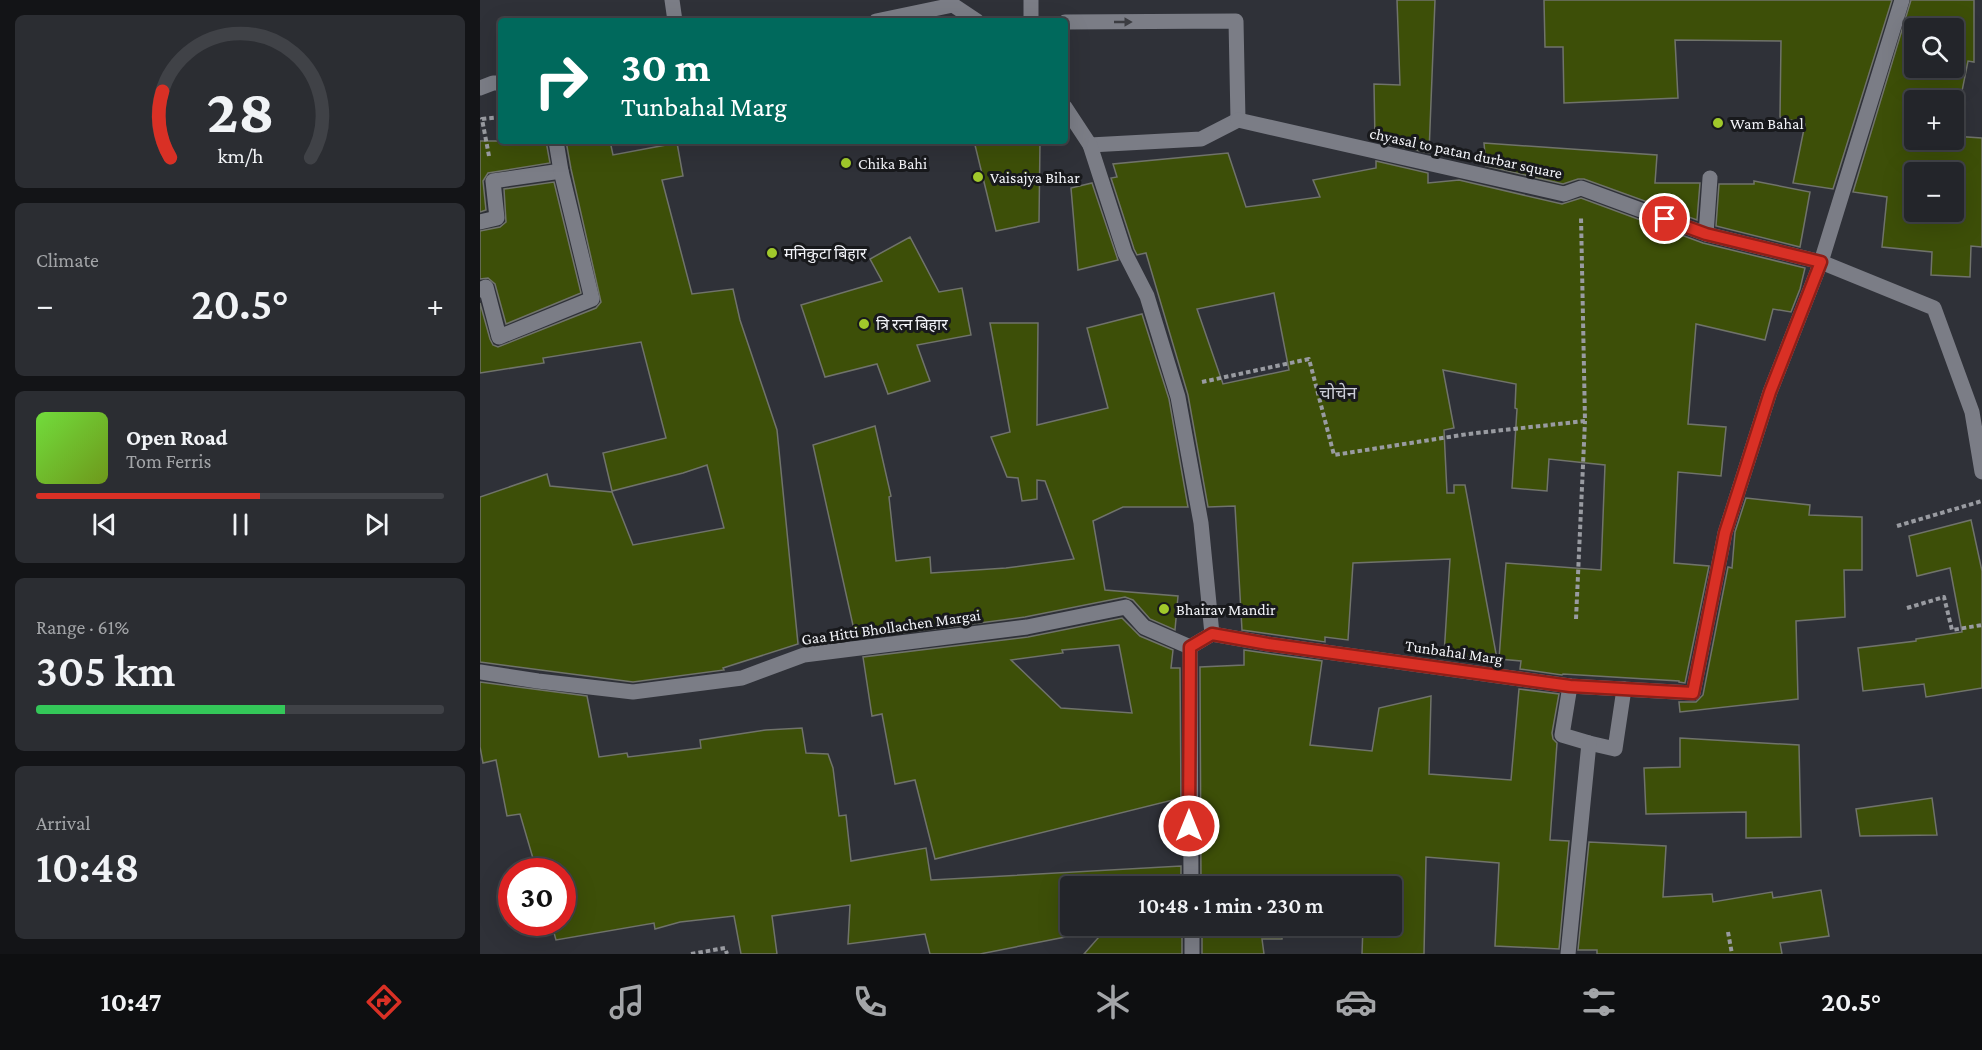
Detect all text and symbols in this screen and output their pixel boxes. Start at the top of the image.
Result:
one-way arrow [1114,17,1133,27]
map controls [1904,18,1964,222]
button: search [1904,18,1964,78]
icon: right [522,42,600,120]
text: 30 m [621,43,711,90]
text: 28 [206,77,274,146]
button: + [1904,90,1964,150]
text: Tunbahal Marg [621,92,787,122]
place label: Wam Bahal [1730,115,1804,132]
marker: Wam Bahal [1711,116,1725,130]
street label: chyasal to patan durbar square [1368,124,1564,183]
text: km/h [217,145,264,169]
place label: Chika Bahi [858,155,927,172]
marker: Chika Bahi [839,156,853,170]
button: − [1904,162,1964,222]
place label: Vaisajya Bihar [990,169,1080,187]
marker: Vaisajya Bihar [971,170,985,184]
pin [1639,193,1690,244]
icon: arrive [1648,202,1681,235]
place label: मनिकुटा बिहार [784,245,867,264]
marker: मनिकुटा बिहार [765,246,779,260]
text: Climate [36,249,99,271]
text: 20.5° [191,279,289,329]
text: − [36,286,53,323]
text: + [427,286,444,323]
place label: त्रि रत्न बिहार [876,316,948,333]
marker: त्रि रत्न बिहार [857,317,871,331]
district label: चोचेन [1319,382,1358,403]
text: Open Road [126,425,228,450]
text: Tom Ferris [126,450,211,472]
icon: previous [88,508,121,541]
icon: pause [224,508,257,541]
icon: next [360,508,393,541]
place label: Bhairav Mandir [1176,601,1276,618]
marker: Bhairav Mandir [1157,602,1171,616]
street label: Gaa Hitti Bhollachen Margai [800,606,982,649]
text: Range · 61% [36,616,129,638]
street label: Tunbahal Marg [1404,637,1504,668]
text: 305 km [36,646,175,696]
position arrow [1157,794,1221,858]
text: Arrival [36,812,90,834]
text: 10:48 [36,842,140,892]
speed limit sign: 30 [498,858,576,936]
text: 10:48 · 1 min · 230 m [1138,893,1324,918]
icon: directions [363,981,405,1023]
icon: music [606,981,648,1023]
icon: phone [849,981,891,1023]
icon: climate [1092,981,1134,1023]
icon: car [1335,981,1377,1023]
icon: filters [1578,981,1620,1023]
text: 10:47 [101,987,162,1017]
text: 20.5° [1821,987,1881,1017]

